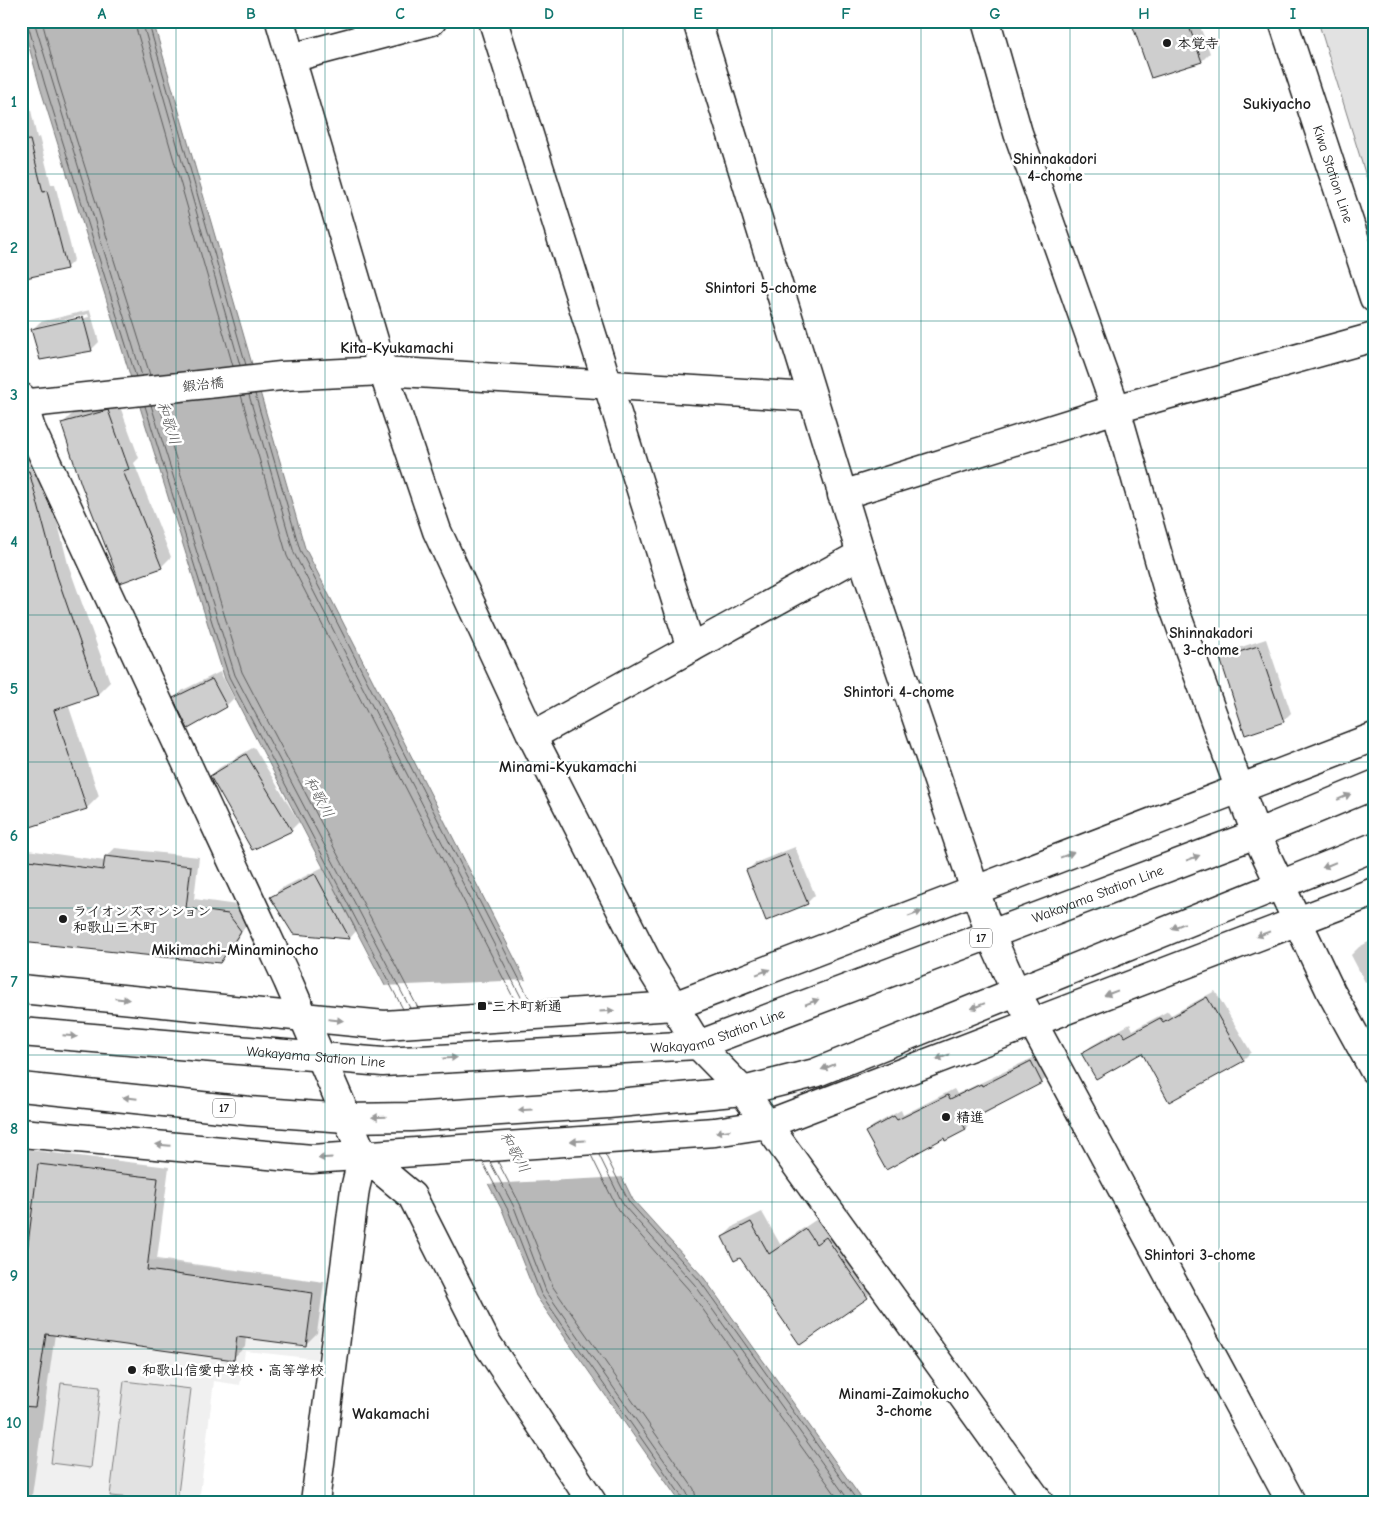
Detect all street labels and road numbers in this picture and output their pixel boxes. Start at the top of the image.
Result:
street label: Kiwa Station Line [1309,123,1357,225]
street label: 鍜治橋 [181,374,225,395]
street label: Wakayama Station Line [1030,862,1166,927]
road number: 17 [970,928,992,948]
street label: Wakayama Station Line [650,1005,787,1057]
street label: Wakayama Station Line [246,1043,386,1071]
road number: 17 [213,1098,235,1118]

